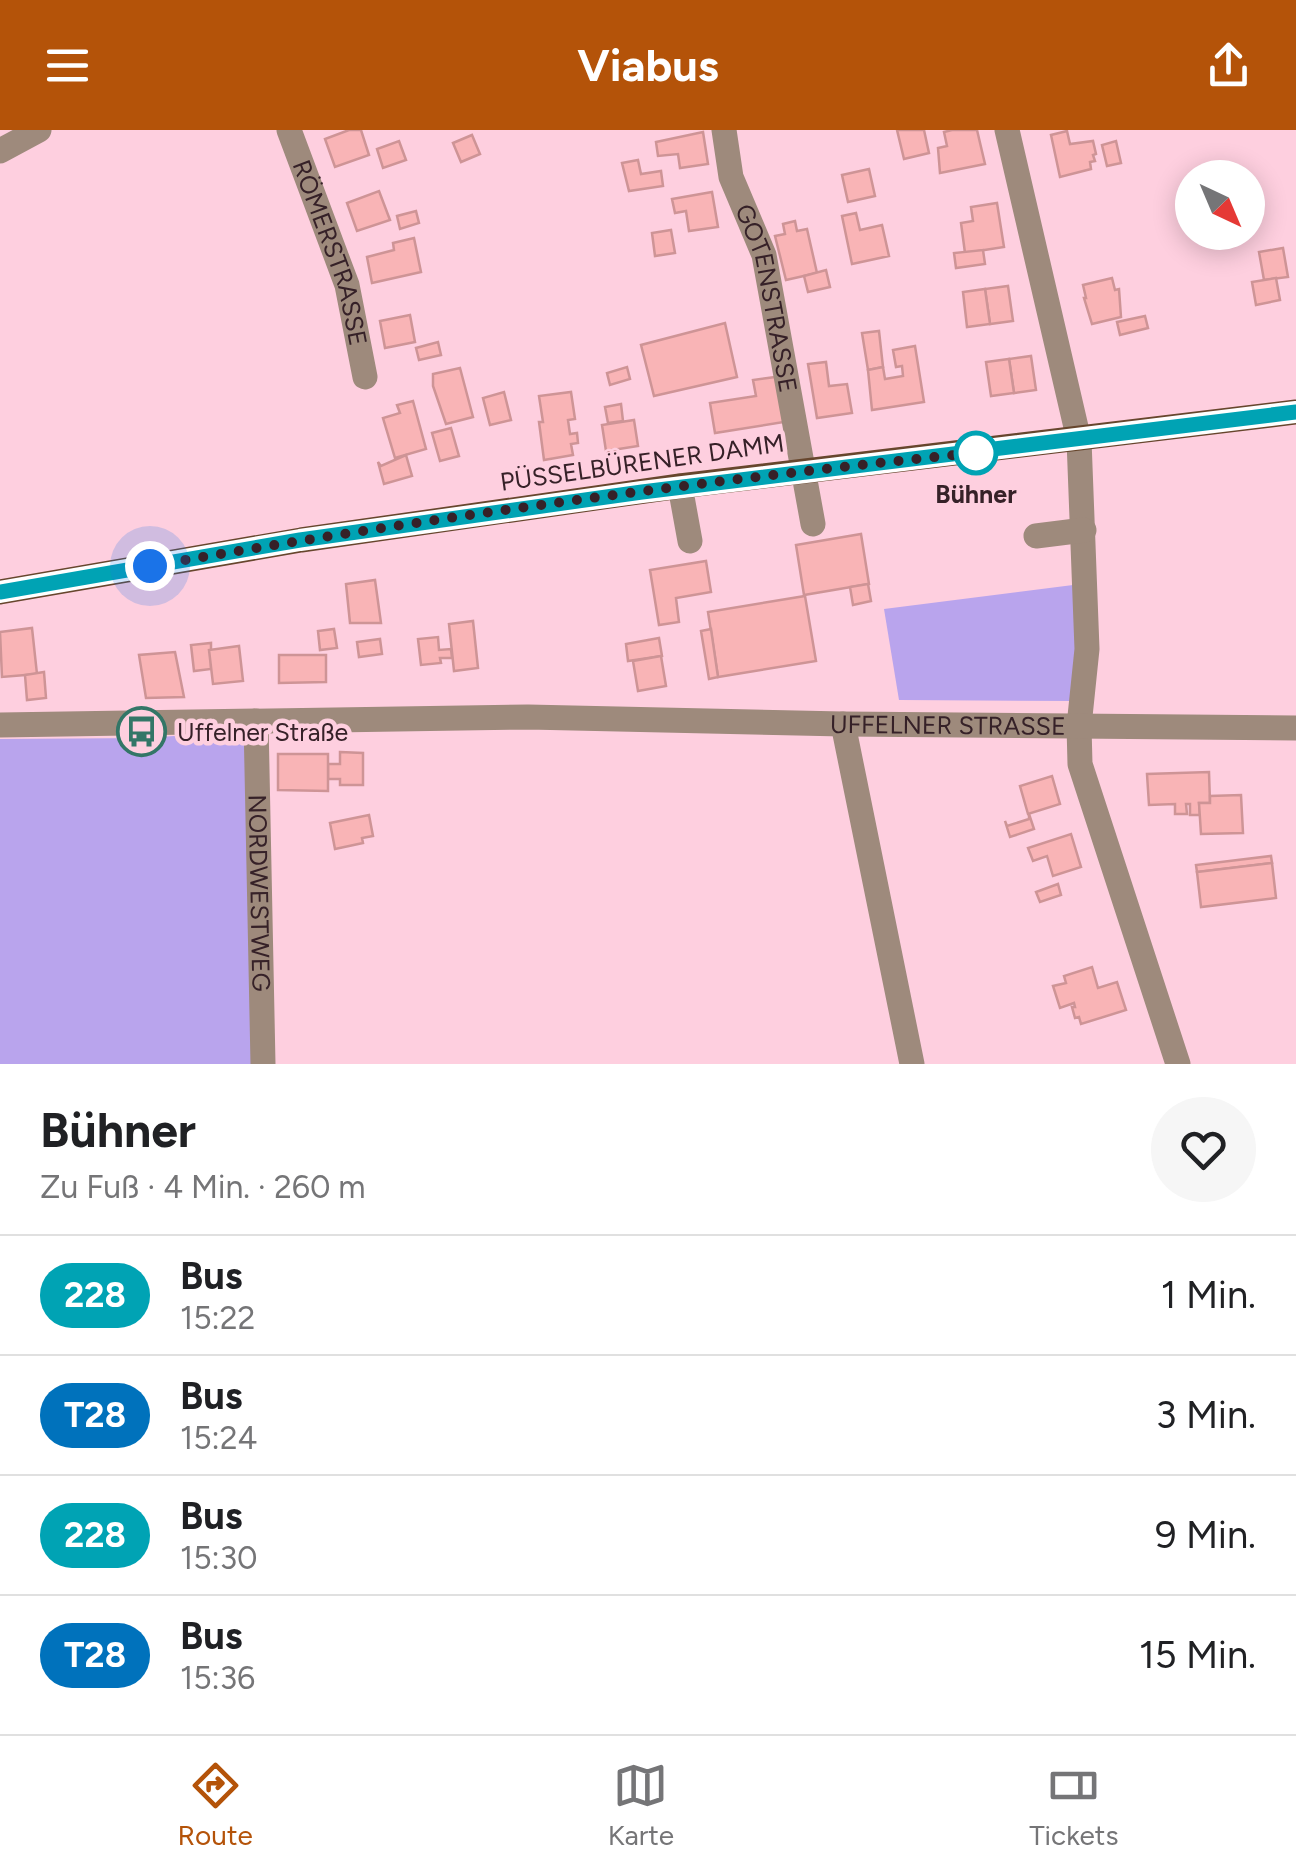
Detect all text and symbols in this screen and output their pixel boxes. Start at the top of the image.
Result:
icon: menu [40,38,95,93]
text: Viabus [577,38,719,92]
icon: share [1201,38,1256,93]
street label: RÖMERSTRASSE [287,156,374,348]
north arrow [1175,160,1265,250]
map controls [1175,160,1265,250]
street label: GOTENSTRASSE [729,199,804,395]
street label: PÜSSELBÜRENER DAMM [498,427,786,497]
marker: Bühner [955,432,997,474]
place label: Bühner [935,479,1017,509]
your location [125,541,175,591]
bus stop icon: Uffelner Straße [116,706,168,758]
street label: UFFELNER STRASSE [830,709,1066,741]
place label: Uffelner Straße [177,717,348,747]
street label: NORDWESTWEG [243,794,277,992]
button: heart [1151,1097,1256,1202]
text: Bühner [40,1101,196,1159]
text: Zu Fuß · 4 Min. · 260 m [40,1168,366,1206]
text: Bus [180,1253,243,1299]
text: 1 Min. [1161,1272,1256,1318]
text: 228 [64,1274,126,1316]
text: 15:22 [180,1299,256,1337]
text: Bus [180,1373,243,1419]
text: 3 Min. [1156,1392,1256,1438]
text: T28 [64,1394,126,1436]
text: 15:24 [180,1419,257,1457]
text: Bus [180,1493,243,1539]
text: 9 Min. [1155,1512,1256,1558]
text: 228 [64,1514,126,1556]
text: 15:30 [180,1539,258,1577]
text: Bus [180,1613,243,1659]
text: 15 Min. [1139,1632,1256,1678]
text: T28 [64,1634,126,1676]
text: 15:36 [180,1659,255,1697]
tab: Route [178,1758,253,1852]
tab: Karte [608,1758,674,1852]
tab: Tickets [1029,1758,1118,1852]

